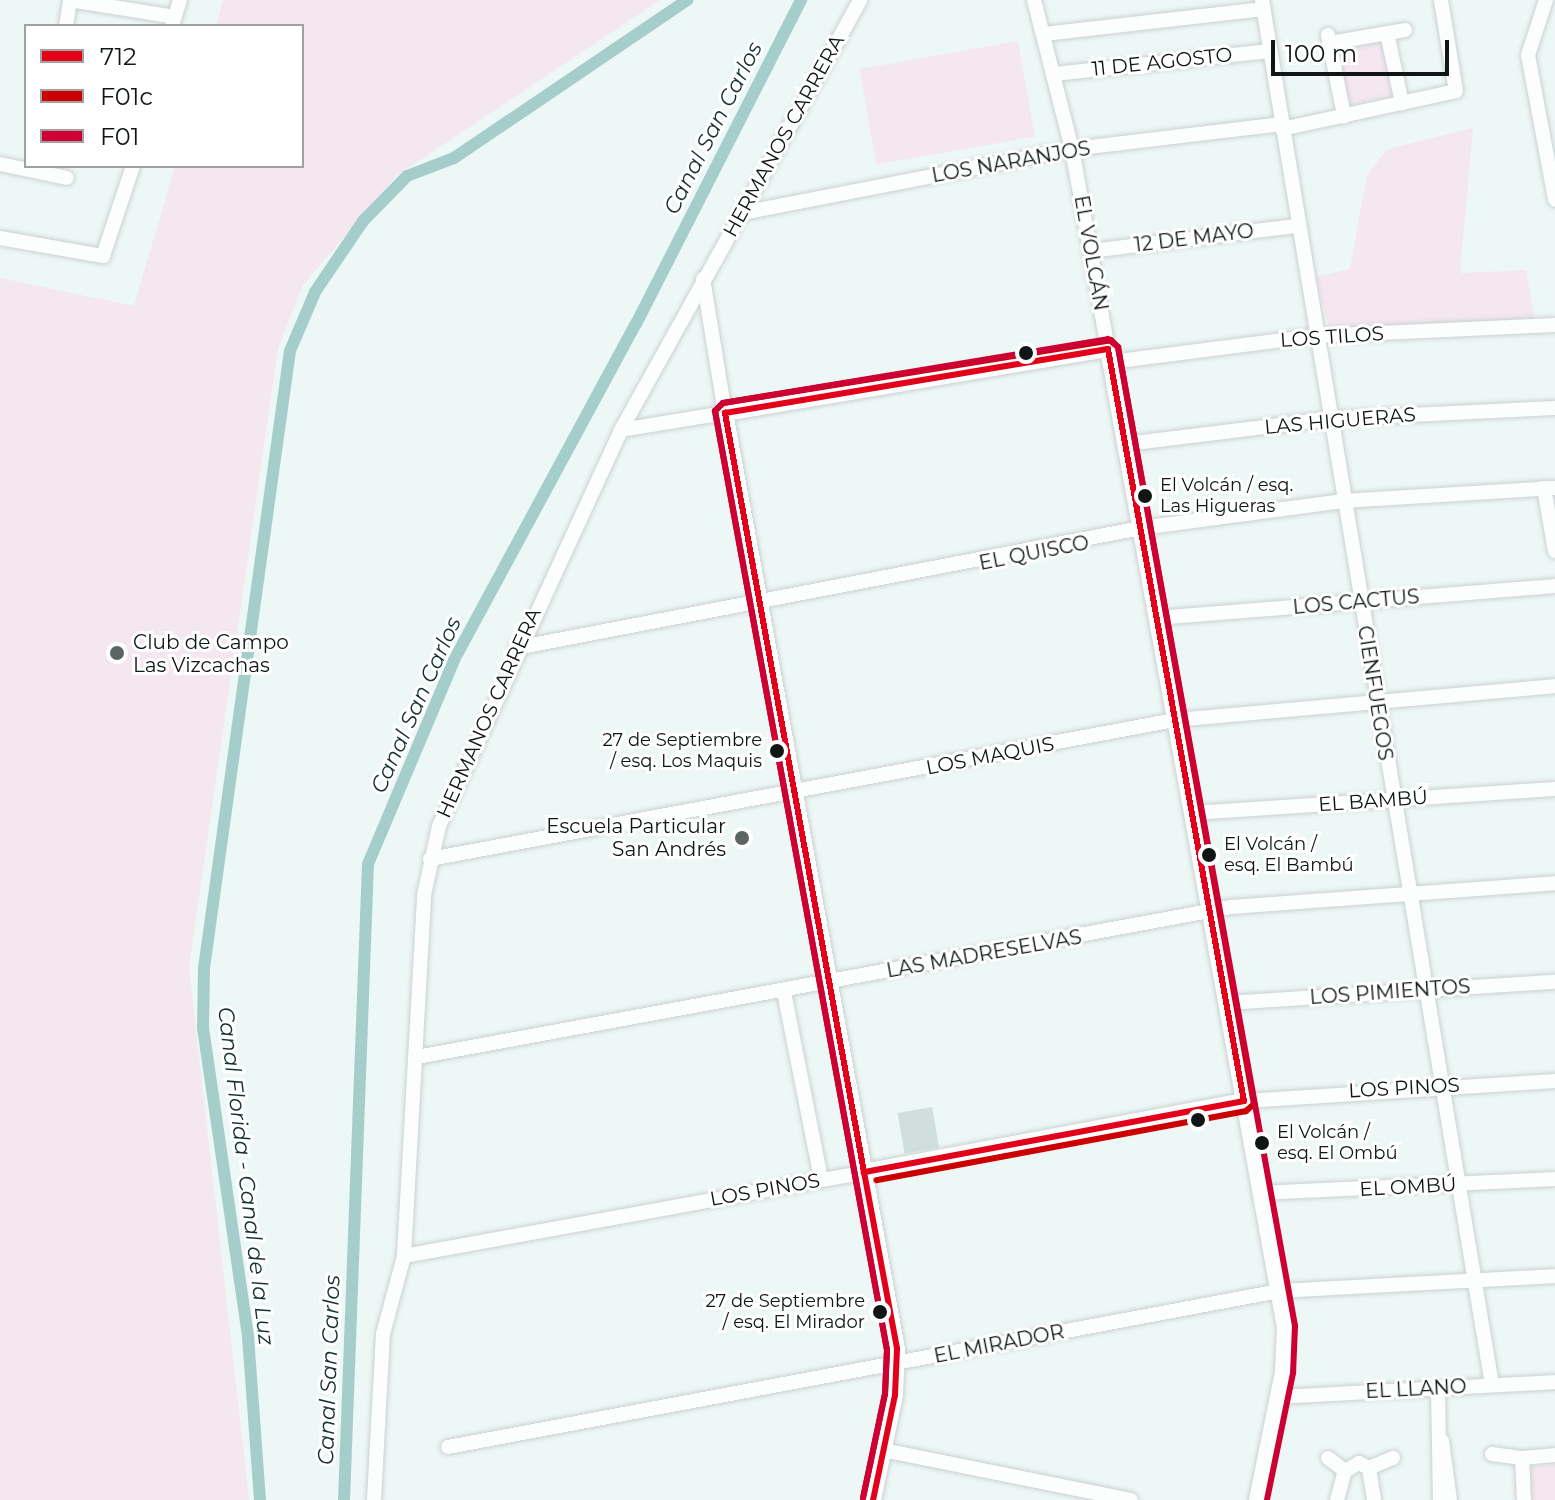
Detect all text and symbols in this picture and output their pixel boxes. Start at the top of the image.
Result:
legend [24,24,304,168]
scale bar [1275,24,1453,74]
street label: HERMANOS CARRERA [718,31,850,241]
water label: Canal San Carlos [658,37,768,219]
text: 100 m [1285,39,1357,68]
text: 712 [100,42,137,71]
street label: 11 DE AGOSTO [1090,43,1234,81]
text: F01c [100,82,153,111]
text: F01 [100,122,139,151]
street label: LOS NARANJOS [930,136,1092,188]
street label: EL VOLCÁN [1069,193,1113,313]
street label: 12 DE MAYO [1133,219,1255,257]
street label: LOS TILOS [1279,321,1385,353]
unlabelled marker [1018,345,1034,361]
street label: LAS HIGUERAS [1263,402,1417,440]
place label: El Volcán / esq. Las Higueras [1160,475,1293,518]
marker: El Volcán / esq. Las Higueras [1137,488,1153,504]
street label: EL QUISCO [977,531,1091,575]
street label: LOS CACTUS [1292,585,1420,619]
street label: HERMANOS CARRERA [432,604,546,822]
water label: Canal San Carlos [365,613,467,797]
street label: CIENFUEGOS [1352,624,1398,762]
place label: Club de Campo Las Vizcachas [133,630,289,677]
marker: Club de Campo Las Vizcachas [108,644,126,662]
place label: 27 de Septiembre / esq. Los Maquis [602,730,762,772]
street label: LOS MAQUIS [924,732,1056,780]
marker: 27 de Septiembre / esq. Los Maquis [769,743,785,759]
street label: EL BAMBÚ [1317,785,1429,817]
place label: Escuela Particular San Andrés [546,814,726,861]
marker: Escuela Particular San Andrés [733,829,751,847]
place label: El Volcán / esq. El Bambú [1224,834,1354,876]
marker: El Volcán / esq. El Bambú [1201,847,1217,863]
street label: LAS MADRESELVAS [885,925,1083,983]
street label: LOS PIMIENTOS [1309,974,1471,1010]
water label: Canal Florida - Canal de la Luz [212,1005,280,1347]
street label: LOS PINOS [1348,1073,1460,1103]
unlabelled marker [1190,1112,1206,1128]
place label: El Volcán / esq. El Ombú [1277,1122,1397,1164]
marker: El Volcán / esq. El Ombú [1254,1135,1270,1151]
street label: LOS PINOS [708,1169,822,1211]
street label: EL OMBÚ [1359,1172,1457,1202]
water label: Canal San Carlos [312,1275,346,1465]
place label: 27 de Septiembre / esq. El Mirador [705,1291,865,1334]
marker: 27 de Septiembre / esq. El Mirador [872,1304,888,1320]
street label: EL MIRADOR [932,1320,1066,1368]
street label: EL LLANO [1365,1374,1467,1404]

